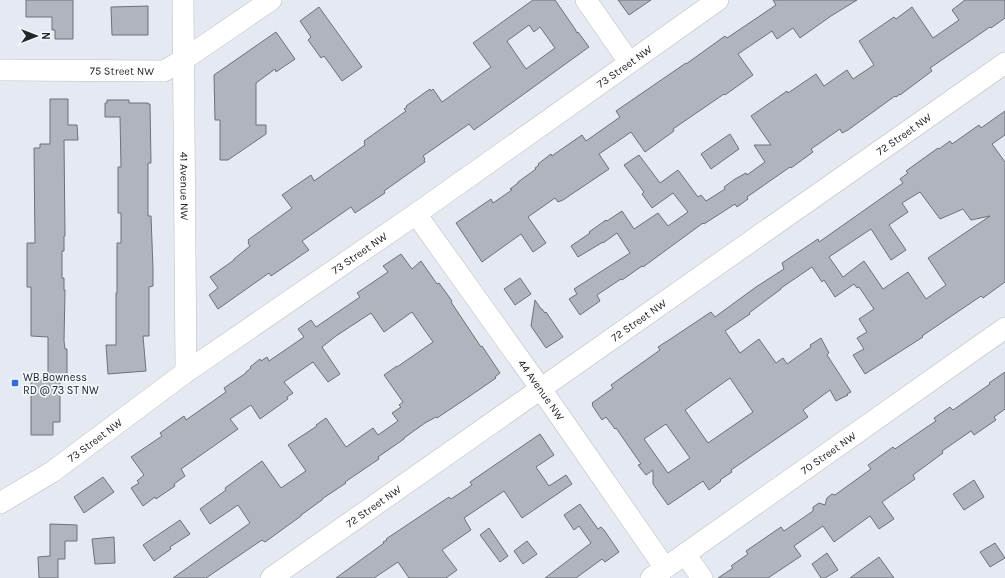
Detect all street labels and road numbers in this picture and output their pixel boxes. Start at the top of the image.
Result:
street label: 73 Street NW [594,43,655,91]
street label: 75 Street NW [90,65,154,78]
street label: 72 Street NW [874,111,934,158]
street label: 41 Avenue NW [177,152,191,221]
street label: 73 Street NW [329,230,390,277]
street label: 72 Street NW [609,297,669,344]
street label: 44 Avenue NW [515,357,567,423]
street label: 73 Street NW [65,416,125,465]
street label: 70 Street NW [798,429,859,477]
street label: 72 Street NW [344,483,404,530]

